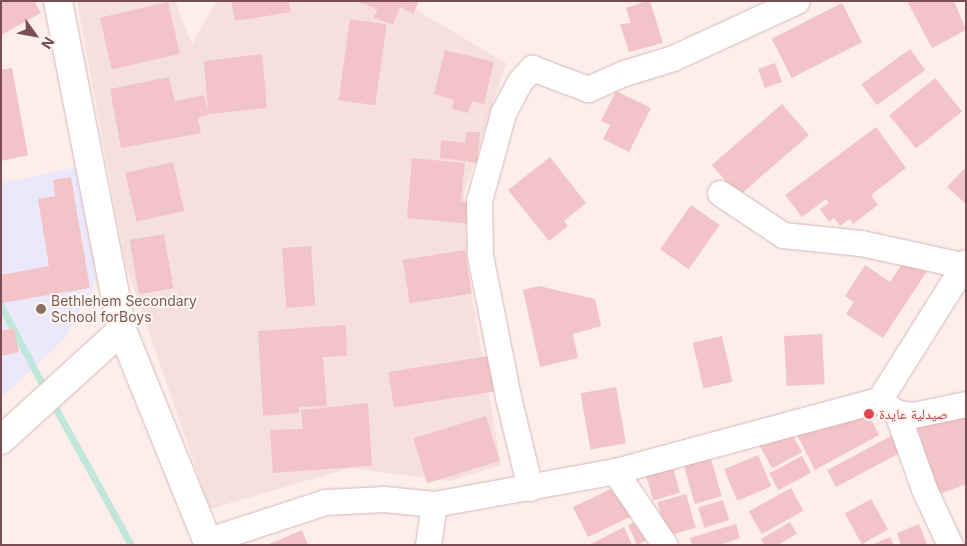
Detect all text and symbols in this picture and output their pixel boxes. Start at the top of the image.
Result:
north arrow [10,10,60,60]
text: N [38,34,58,52]
place label: Bethlehem Secondary School forBoys [51,293,197,326]
marker: Bethlehem Secondary School forBoys [35,303,47,315]
place label: صيدلية عايدة [879,406,948,422]
marker: صيدلية عايدة [863,408,875,420]

